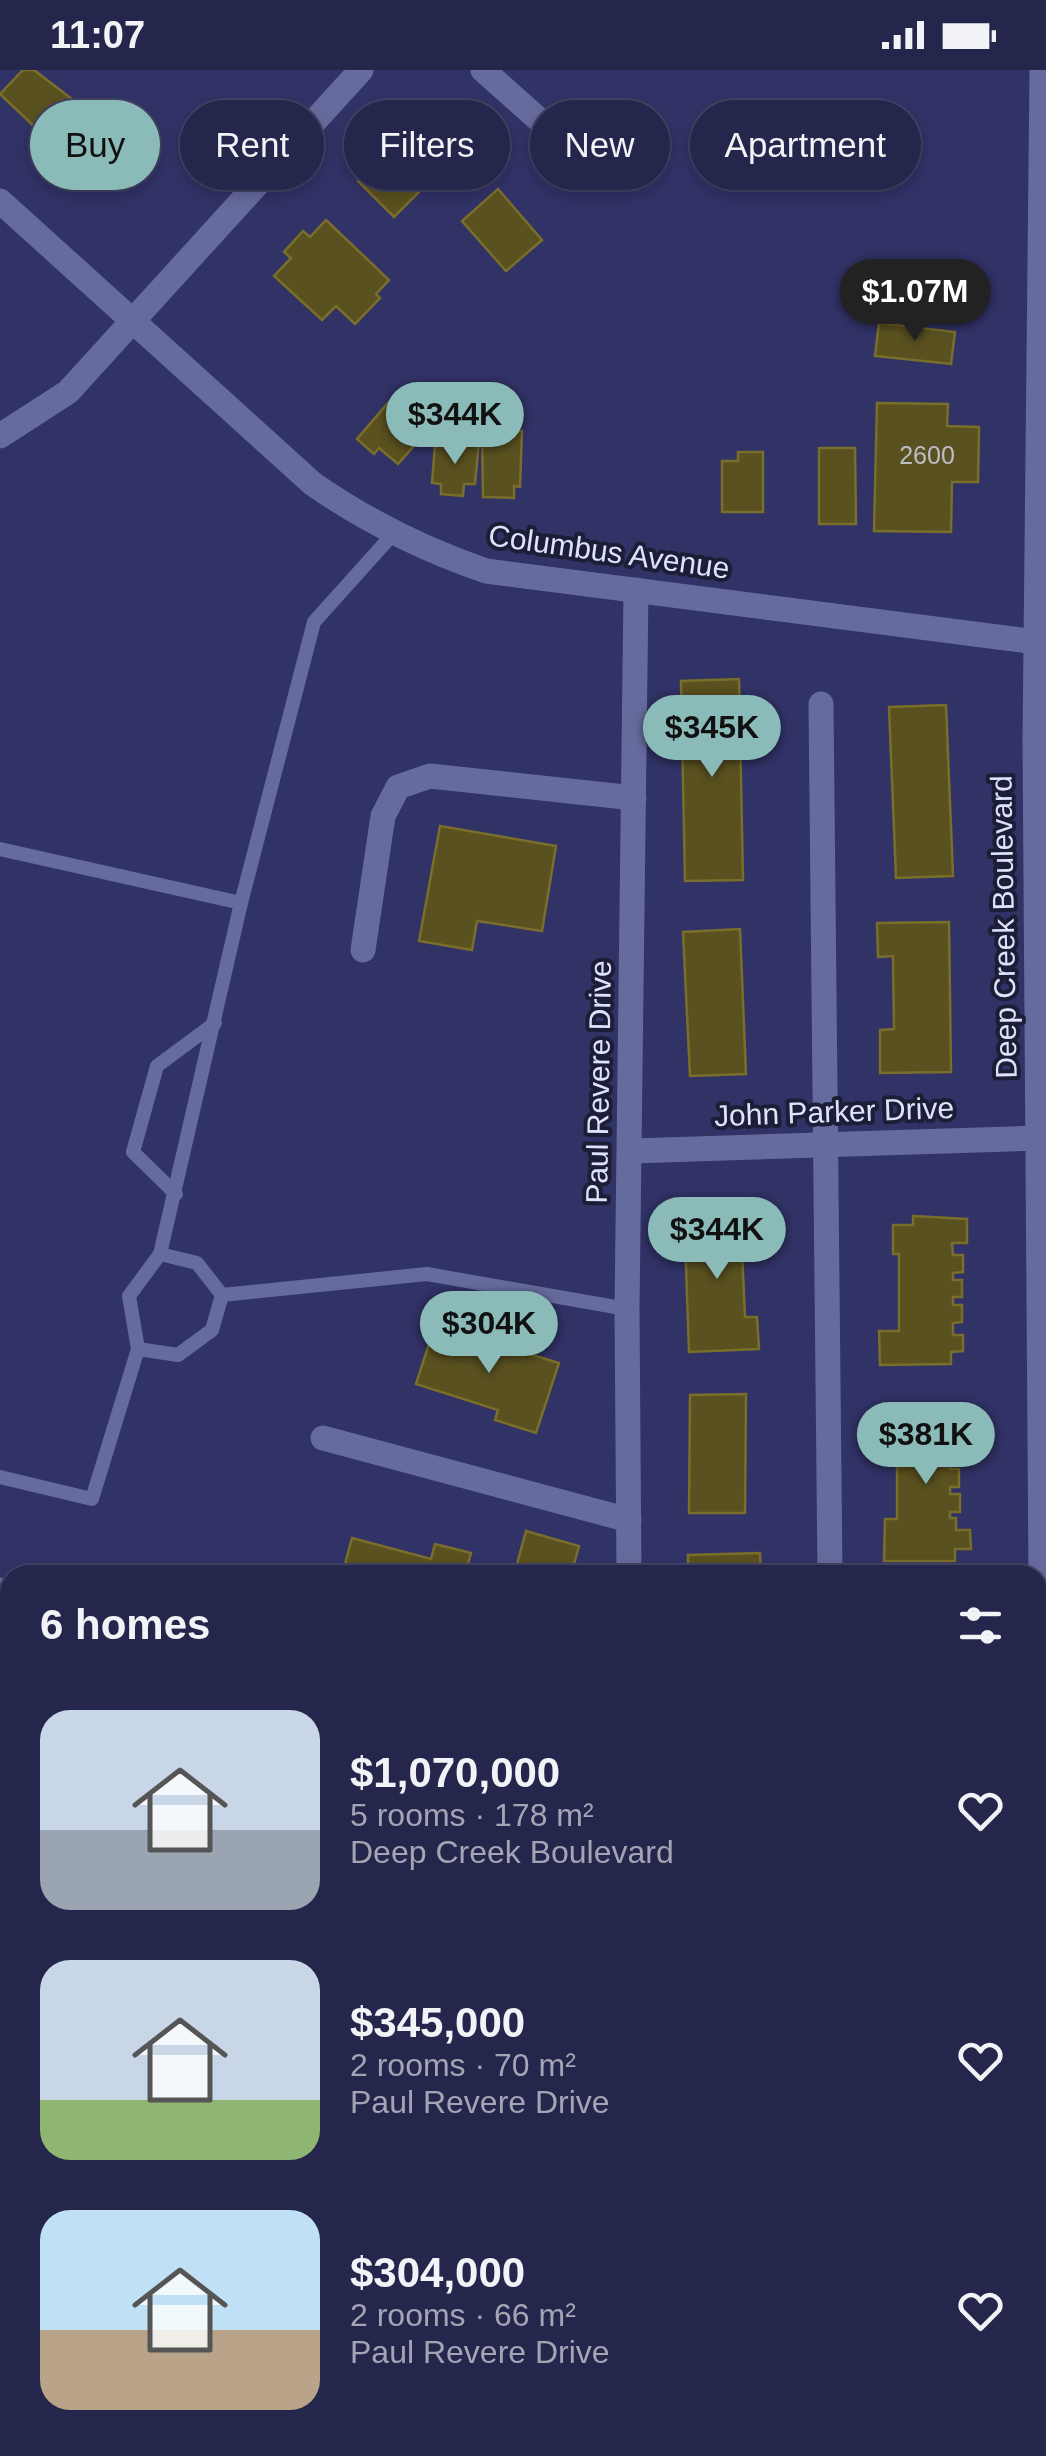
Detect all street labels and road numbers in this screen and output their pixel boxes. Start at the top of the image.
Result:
street label: Columbus Avenue [486,518,732,585]
street label: Deep Creek Boulevard [984,775,1023,1079]
street label: Paul Revere Drive [580,960,617,1204]
street label: John Parker Drive [713,1091,955,1132]

